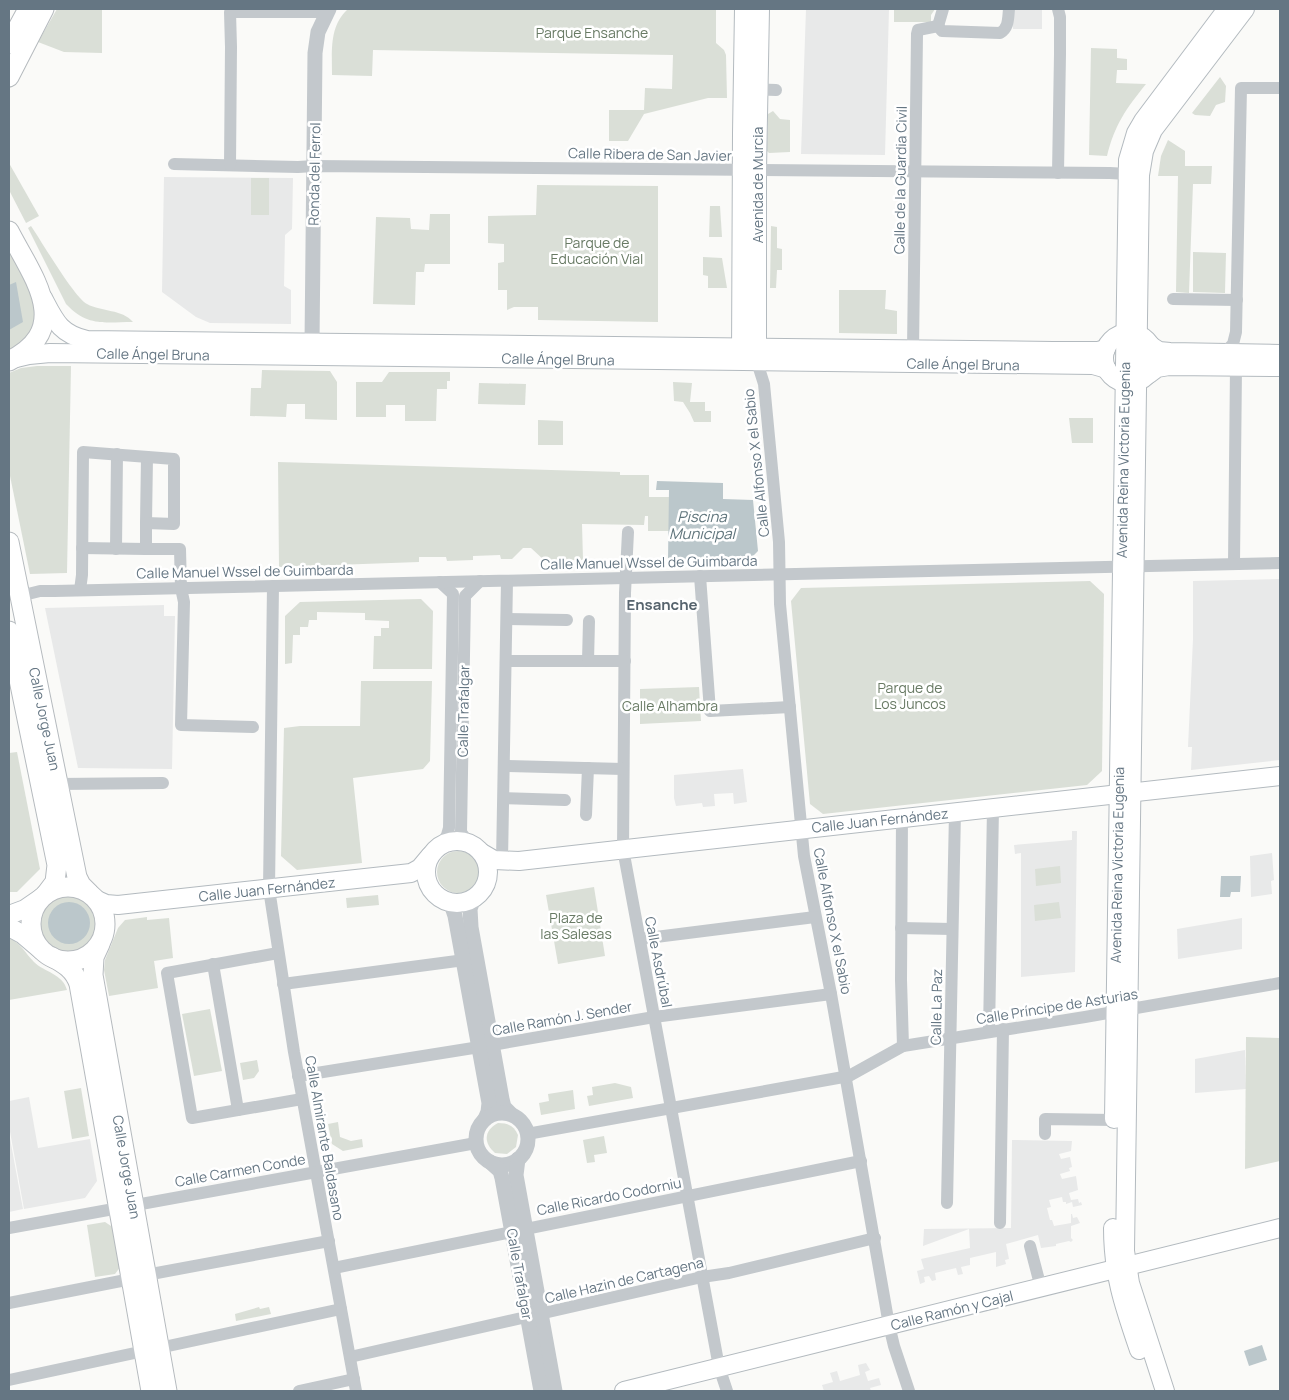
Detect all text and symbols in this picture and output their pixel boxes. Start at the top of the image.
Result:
park label: Parque Ensanche [536,23,648,42]
street label: Calle de la Guardia Civil [889,106,911,254]
street label: Ronda del Ferrol [304,122,324,226]
street label: Avenida de Murcia [748,127,767,243]
street label: Calle Ribera de San Javier [568,143,732,165]
park label: Parque de Educación Vial [551,233,643,268]
street label: Calle Ángel Bruna [96,344,210,364]
street label: Calle Ángel Bruna [501,349,615,369]
street label: Calle Ángel Bruna [906,354,1020,374]
street label: Avenida Reina Victoria Eugenia [1112,362,1134,558]
street label: Calle Alfonso X el Sabio [739,388,773,538]
water label: Piscina Municipal [669,506,738,544]
street label: Calle Manuel Wssel de Guimbarda [540,551,758,573]
street label: Calle Manuel Wssel de Guimbarda [136,560,354,582]
district label: Ensanche [626,594,698,615]
street label: Calle Trafalgar [453,665,473,757]
street label: Calle Jorge Juan [25,666,65,772]
park label: Parque de Los Juncos [874,678,946,713]
park label: Calle Alhambra [622,696,718,715]
street label: Avenida Reina Victoria Eugenia [1106,767,1128,963]
street label: Calle Juan Fernández [811,803,949,837]
street label: Calle Alfonso X el Sabio [809,846,857,996]
street label: Calle Juan Fernández [198,872,336,906]
park label: Plaza de las Salesas [540,908,612,943]
street label: Calle Asdrúbal [641,915,677,1009]
street label: Calle La Paz [926,969,946,1045]
street label: Calle Príncipe de Asturias [975,984,1139,1028]
street label: Calle Ramón J. Sender [491,996,633,1040]
street label: Calle Almirante Baldasano [301,1054,349,1222]
street label: Calle Jorge Juan [109,1114,145,1220]
street label: Calle Carmen Conde [173,1149,307,1191]
street label: Calle Ricardo Codorniu [535,1173,683,1219]
street label: Calle Trafalgar [503,1227,537,1321]
street label: Calle Hazin de Cartagena [543,1252,705,1308]
street label: Calle Ramón y Cajal [889,1286,1015,1334]

